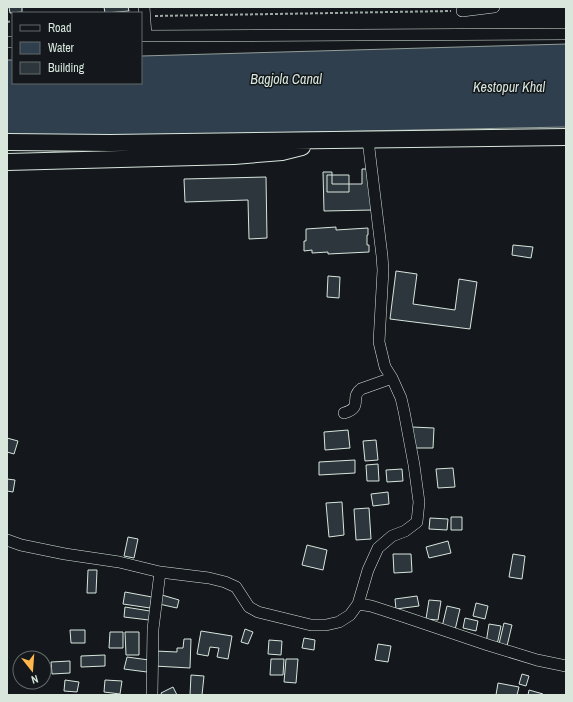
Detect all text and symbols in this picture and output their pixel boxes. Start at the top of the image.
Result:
legend [12,12,142,84]
text: Road [48,20,72,36]
text: Water [48,40,75,56]
text: Building [48,60,85,76]
water label: Bagjola Canal [250,70,322,88]
water label: Kestopur Khal [473,78,546,96]
north arrow [12,650,52,690]
text: N [30,672,40,687]

